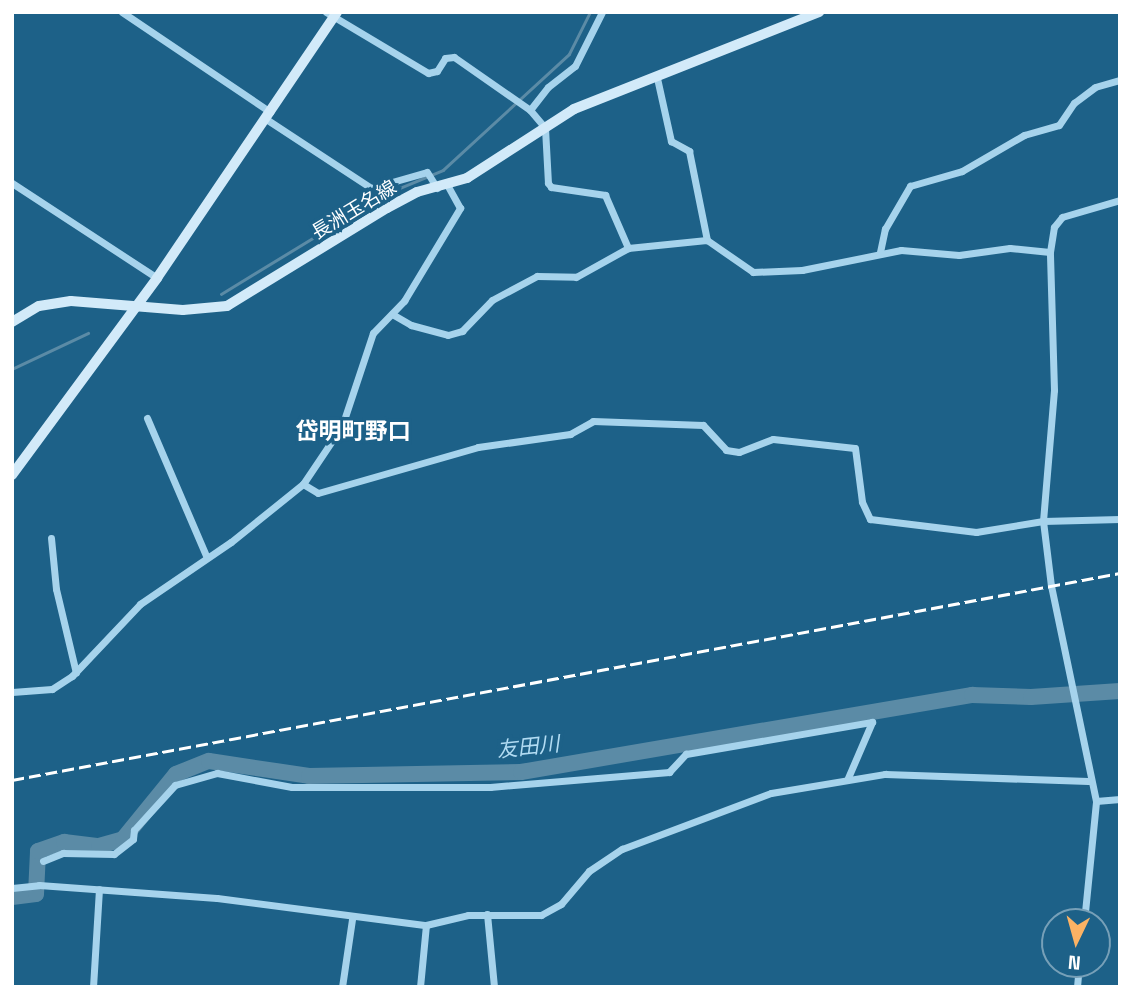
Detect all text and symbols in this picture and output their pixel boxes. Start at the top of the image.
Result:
street label: 長洲玉名線 [307,176,401,244]
district label: 岱明町野口 [296,417,410,445]
water label: 友田川 [495,731,561,763]
north arrow [1041,908,1111,978]
text: N [1067,949,1082,975]

